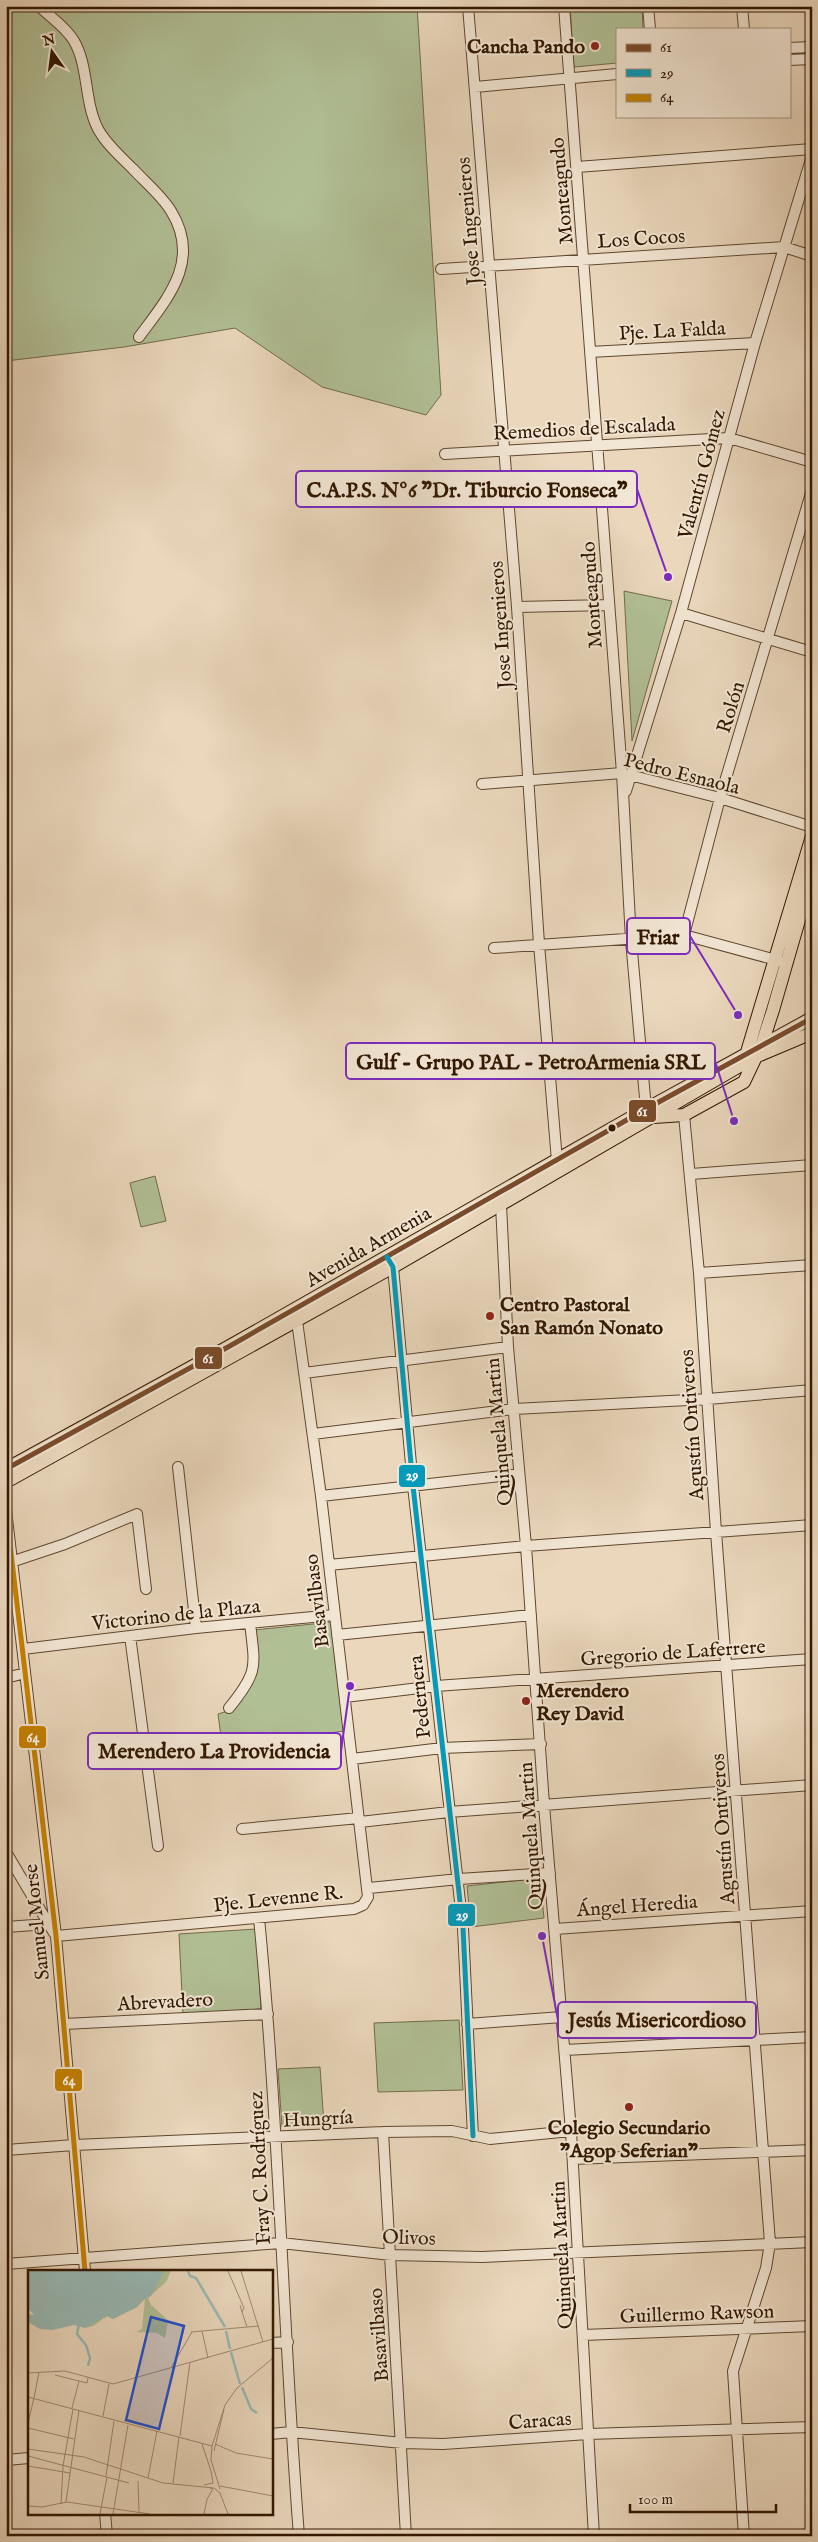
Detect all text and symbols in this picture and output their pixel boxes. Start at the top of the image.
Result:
north arrow [28,28,78,78]
legend [616,28,790,118]
text: N [40,30,57,51]
place label: Cancha Pando [467,35,585,60]
text: 61 [660,38,672,57]
marker: Cancha Pando [589,40,601,52]
text: 29 [660,64,674,83]
text: 64 [660,88,674,107]
street label: Monteagudo [545,136,580,245]
street label: Jose Ingenieros [451,156,488,288]
street label: Los Cocos [596,224,686,255]
street label: Pje. La Falda [618,316,727,347]
street label: Valentín Gómez [673,407,732,543]
street label: Remedios de Escalada [492,412,676,447]
callout: C.A.P.S. Nº6 "Dr. Tiburcio Fonseca" [296,471,637,507]
text: C.A.P.S. Nº6 "Dr. Tiburcio Fonseca" [306,478,628,505]
street label: Monteagudo [576,540,609,649]
street label: Jose Ingenieros [485,560,519,692]
street label: Rolón [712,678,751,736]
street label: Pedro Esnaola [621,748,743,801]
callout: Friar [627,918,690,954]
text: Friar [636,925,680,952]
callout: Gulf - Grupo PAL - PetroArmenia SRL [346,1043,715,1079]
text: Gulf - Grupo PAL - PetroArmenia SRL [356,1050,707,1077]
line badge: 61 [628,1099,657,1123]
text: 61 [636,1103,648,1121]
unlabelled marker [607,1123,617,1133]
street label: Avenida Armenia [301,1201,436,1294]
place label: Centro Pastoral San Ramón Nonato [500,1293,663,1341]
marker: Centro Pastoral San Ramón Nonato [484,1310,496,1322]
line badge: 61 [194,1346,223,1370]
street label: Agustín Ontiveros [675,1349,710,1502]
text: 61 [202,1350,214,1368]
street label: Quinquela Martin [481,1357,518,1507]
line badge: 29 [398,1464,426,1488]
text: 29 [406,1467,418,1485]
street label: Basavilbaso [299,1552,336,1649]
street label: Victorino de la Plaza [90,1594,262,1637]
street label: Gregorio de Laferrere [580,1635,767,1672]
street label: Pedernera [404,1654,437,1740]
place label: Merendero Rey David [536,1679,629,1727]
marker: Merendero Rey David [520,1695,532,1707]
line badge: 64 [18,1725,47,1749]
text: 64 [27,1729,41,1747]
callout: Merendero La Providencia [88,1733,341,1769]
text: Merendero La Providencia [98,1739,331,1766]
street label: Agustín Ontiveros [706,1753,741,1906]
street label: Quinquela Martin [514,1761,549,1911]
street label: Samuel Morse [19,1863,56,1981]
street label: Pje. Levenne R. [212,1880,344,1919]
street label: Ángel Heredia [575,1890,699,1923]
line badge: 29 [447,1903,476,1927]
text: 29 [456,1907,468,1925]
street label: Abrevadero [115,1987,214,2018]
callout: Jesús Misericordioso [558,2002,756,2038]
text: Jesús Misericordioso [565,2008,747,2035]
line badge: 64 [54,2068,83,2092]
text: 64 [63,2072,77,2090]
street label: Fray C. Rodríguez [244,2090,277,2246]
marker: Colegio Secundario "Agop Seferian" [623,2101,635,2113]
street label: Hungría [282,2105,354,2134]
place label: Colegio Secundario "Agop Seferian" [548,2116,710,2164]
street label: Quinquela Martin [546,2180,579,2330]
street label: Olivos [382,2225,436,2252]
inset map [28,2270,272,2514]
street label: Basavilbaso [364,2287,395,2383]
street label: Guillermo Rawson [619,2299,775,2330]
street label: Caracas [508,2407,572,2436]
scale bar [630,2482,777,2514]
text: 100 m [638,2490,674,2509]

